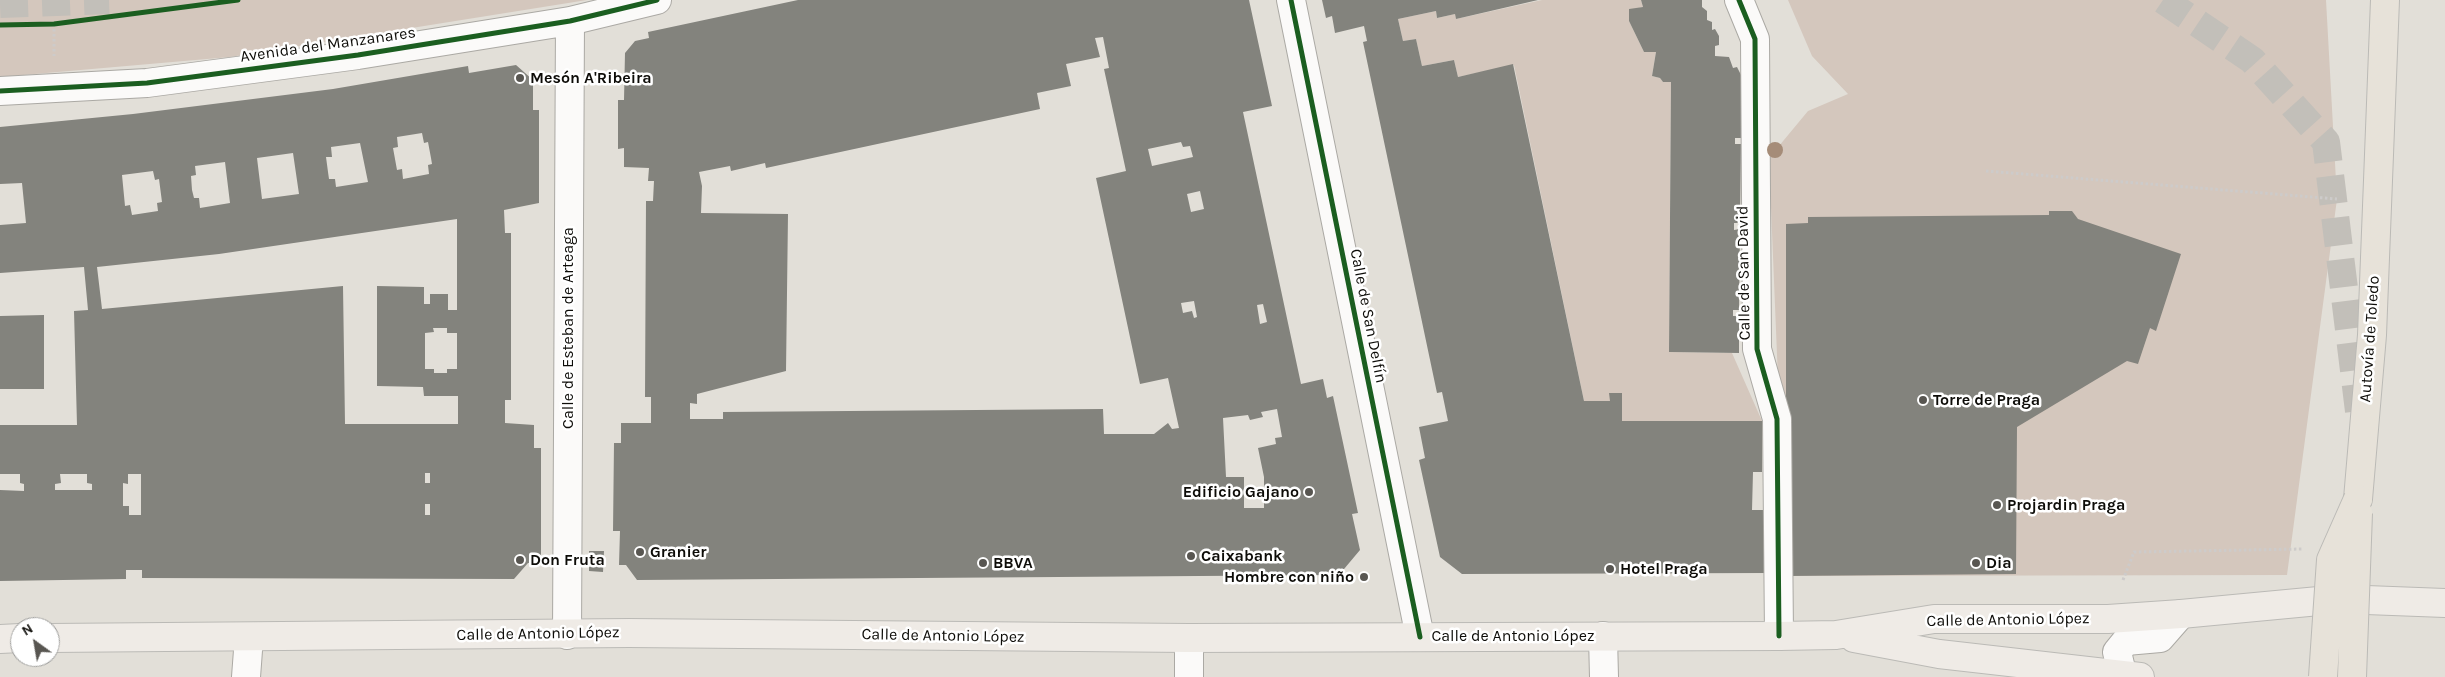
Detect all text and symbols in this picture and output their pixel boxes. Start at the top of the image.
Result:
street label: Avenida del Manzanares [239,23,417,67]
place label: Mesón A'Ribeira [530,68,652,88]
marker: Mesón A'Ribeira [514,72,526,84]
street label: Calle de San David [1733,206,1755,340]
street label: Calle de Esteban de Arteaga [558,227,578,429]
street label: Calle de San Delfín [1346,247,1390,385]
street label: Autovía de Toledo [2356,275,2384,403]
place label: Torre de Praga [1933,390,2040,410]
marker: Torre de Praga [1917,394,1929,406]
place label: Edificio Gajano [1183,482,1299,502]
marker: Edificio Gajano [1303,486,1315,498]
place label: Projardin Praga [2007,495,2125,515]
marker: Projardin Praga [1991,499,2003,511]
place label: Granier [650,542,706,562]
marker: Granier [634,546,646,558]
place label: Caixabank [1201,546,1283,566]
place label: Don Fruta [530,550,605,570]
marker: Caixabank [1185,550,1197,562]
place label: BBVA [993,553,1033,573]
place label: Dia [1986,553,2012,573]
marker: Don Fruta [514,554,526,566]
marker: BBVA [977,557,989,569]
marker: Dia [1970,557,1982,569]
place label: Hotel Praga [1620,559,1708,579]
marker: Hotel Praga [1604,563,1616,575]
place label: Hombre con niño [1224,567,1354,587]
marker: Hombre con niño [1358,571,1370,583]
street label: Calle de Antonio López [1926,609,2090,631]
north arrow [10,617,60,667]
text: N [19,620,36,640]
street label: Calle de Antonio López [456,623,620,645]
street label: Calle de Antonio López [861,625,1025,647]
street label: Calle de Antonio López [1431,626,1595,646]

